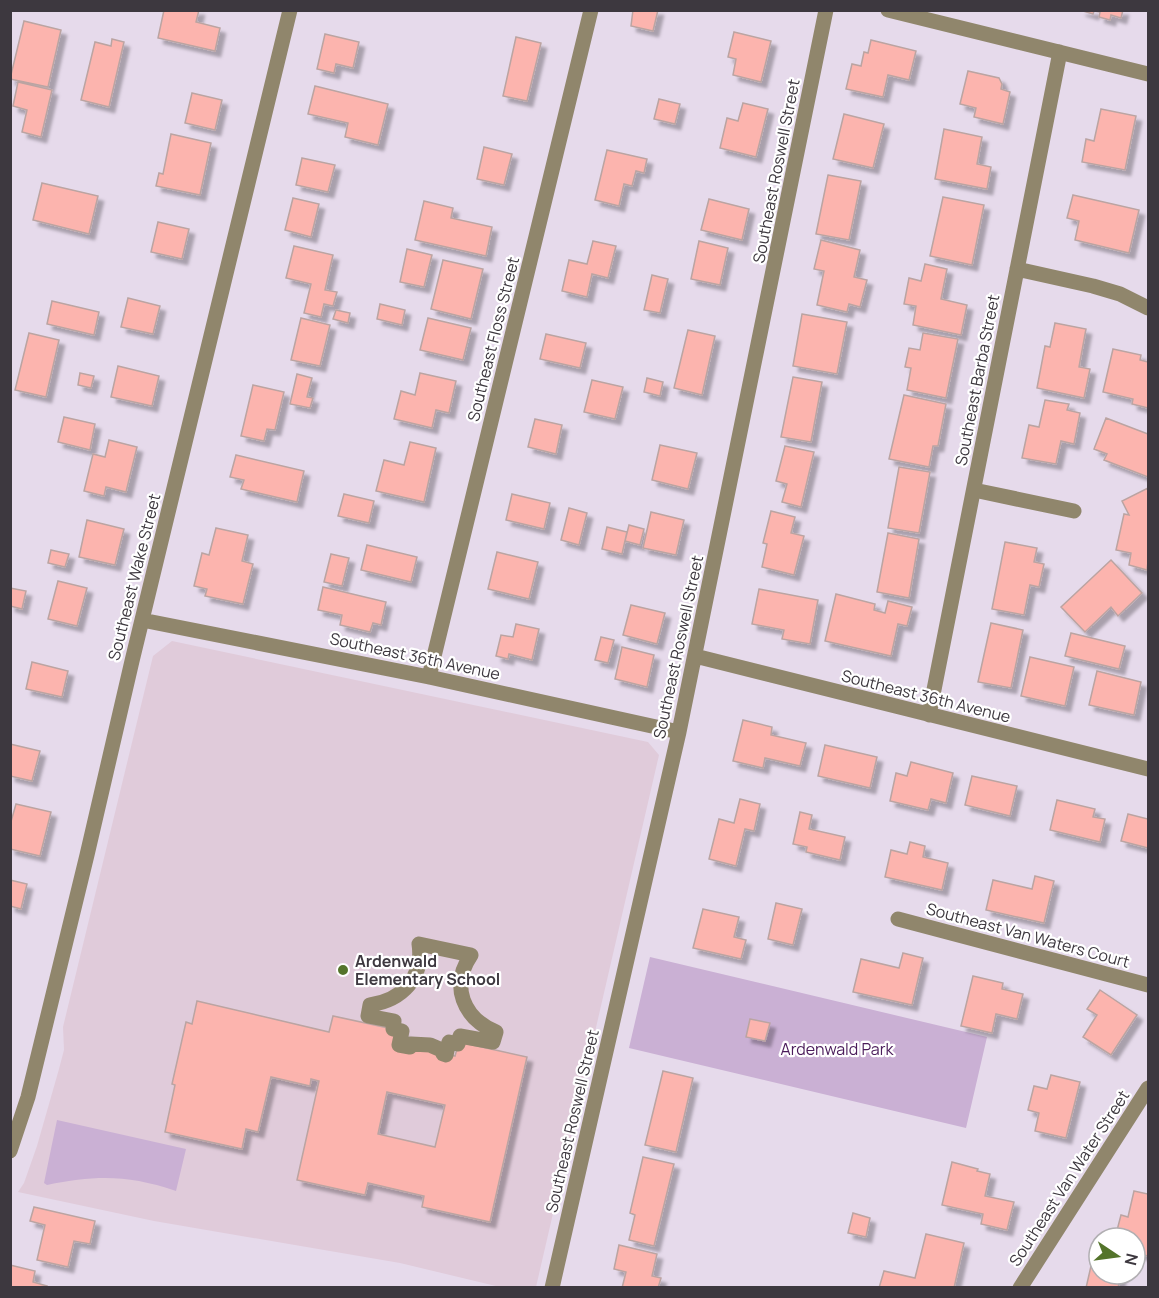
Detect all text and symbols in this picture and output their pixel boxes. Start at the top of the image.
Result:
street label: Southeast Roswell Street [747,77,805,265]
street label: Southeast Floss Street [462,254,524,424]
street label: Southeast Barba Street [950,293,1004,467]
street label: Southeast Wake Street [103,491,165,663]
street label: Southeast Roswell Street [648,553,708,741]
street label: Southeast 36th Avenue [328,627,502,685]
street label: Southeast 36th Avenue [839,664,1013,728]
street label: Southeast Van Waters Court [924,897,1132,973]
place label: Ardenwald Elementary School [355,950,500,990]
marker: Ardenwald Elementary School [336,963,350,977]
street label: Southeast Roswell Street [540,1027,604,1215]
park label: Ardenwald Park [781,1038,894,1060]
street label: Southeast Van Water Street [1004,1086,1134,1270]
north arrow [1087,1226,1147,1286]
text: N [1120,1251,1144,1267]

